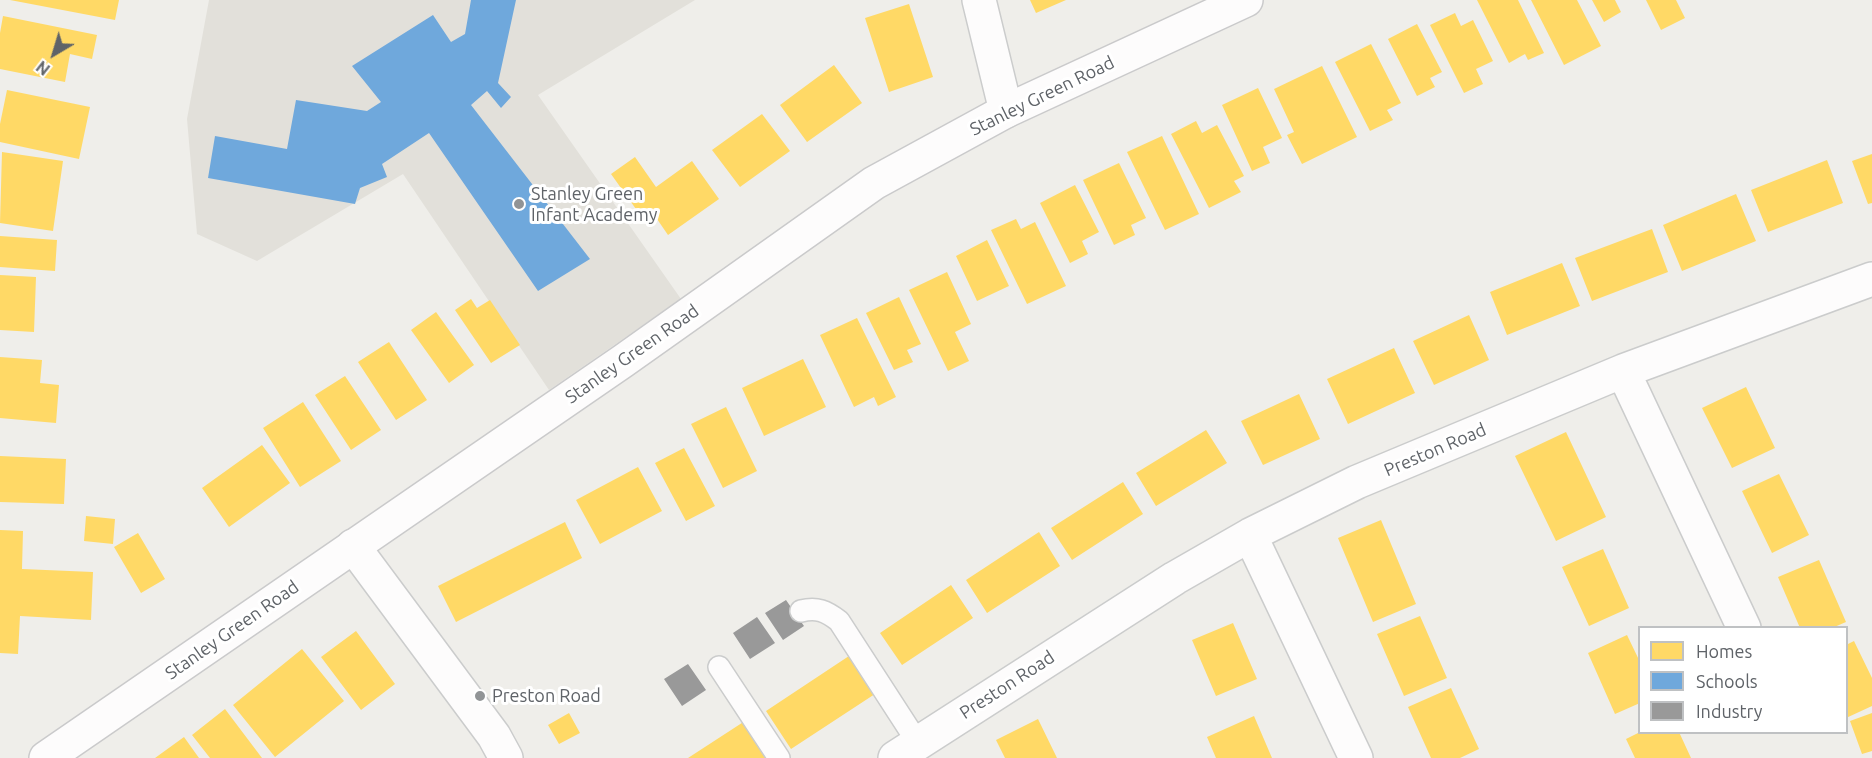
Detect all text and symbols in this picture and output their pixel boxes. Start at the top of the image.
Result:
north arrow [24,24,84,84]
street label: Stanley Green Road [966,52,1118,140]
text: N [33,57,53,79]
place label: Stanley Green Infant Academy [531,183,657,226]
marker: Stanley Green Infant Academy [512,197,526,211]
street label: Stanley Green Road [561,300,703,408]
street label: Preston Road [1381,419,1489,481]
street label: Stanley Green Road [161,576,303,684]
legend [1638,626,1848,734]
text: Homes [1696,641,1752,661]
street label: Preston Road [956,646,1058,724]
text: Schools [1696,671,1758,691]
place label: Preston Road [492,685,601,707]
marker: Preston Road [473,689,487,703]
text: Industry [1696,701,1762,721]

